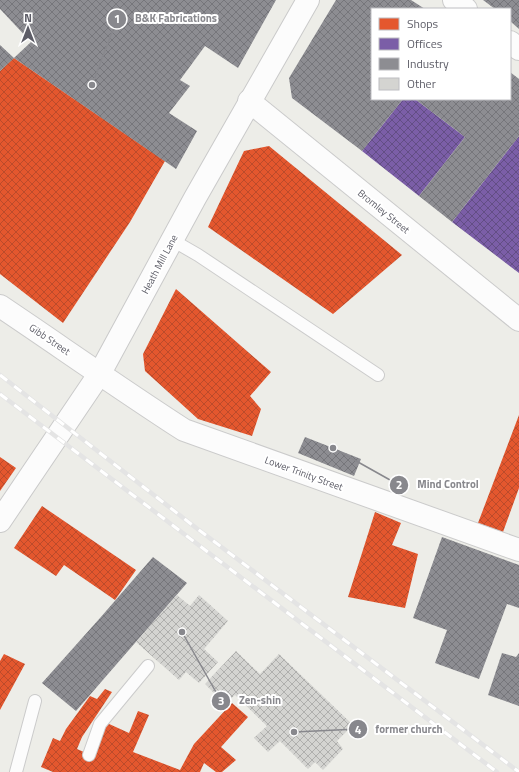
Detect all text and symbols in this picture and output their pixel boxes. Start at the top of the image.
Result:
callout: B&K Fabrications [107,7,225,30]
north arrow [8,8,48,48]
legend [371,8,511,100]
text: 1 [114,9,120,28]
text: N [24,10,32,26]
text: B&K Fabrications [135,10,217,26]
text: Shops [407,14,439,33]
text: Offices [407,34,443,53]
text: Industry [407,54,449,73]
text: Other [407,74,436,93]
street label: Bromley Street [354,186,413,237]
street label: Heath Mill Lane [137,232,181,297]
street label: Gibb Street [26,320,74,359]
street label: Lower Trinity Street [263,452,345,495]
callout: Mind Control [389,473,487,496]
text: 2 [396,475,402,494]
text: Mind Control [417,476,479,492]
callout: Zen-shin [211,689,289,712]
text: 3 [218,691,224,710]
text: Zen-shin [239,692,281,708]
callout: former church [348,718,451,741]
text: 4 [355,720,362,739]
text: former church [375,721,443,737]

